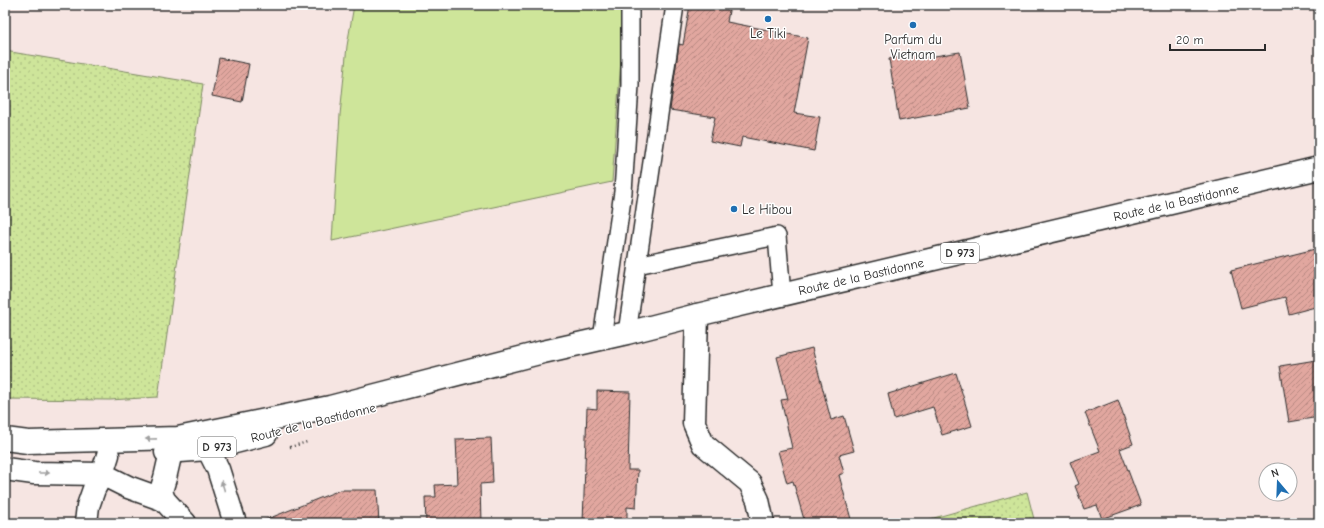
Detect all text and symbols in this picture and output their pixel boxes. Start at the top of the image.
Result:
marker: Le Tiki [763,14,773,24]
marker: Parfum du Vietnam [908,20,918,30]
place label: Le Tiki [750,26,786,41]
scale bar [1170,26,1265,52]
place label: Parfum du Vietnam [884,32,942,62]
text: 20 m [1176,33,1204,47]
street label: Route de la Bastidonne [1112,181,1241,224]
place label: Le Hibou [742,202,792,217]
marker: Le Hibou [729,204,739,214]
road number: D 973 [941,243,979,263]
street label: Route de la Bastidonne [797,255,926,298]
street label: Route de la Bastidonne [249,400,378,445]
one-way arrow [145,435,157,442]
road number: D 973 [198,437,236,457]
north arrow [1258,462,1298,502]
text: N [1269,466,1280,480]
one-way arrow [38,470,51,476]
one-way arrow [220,479,226,491]

